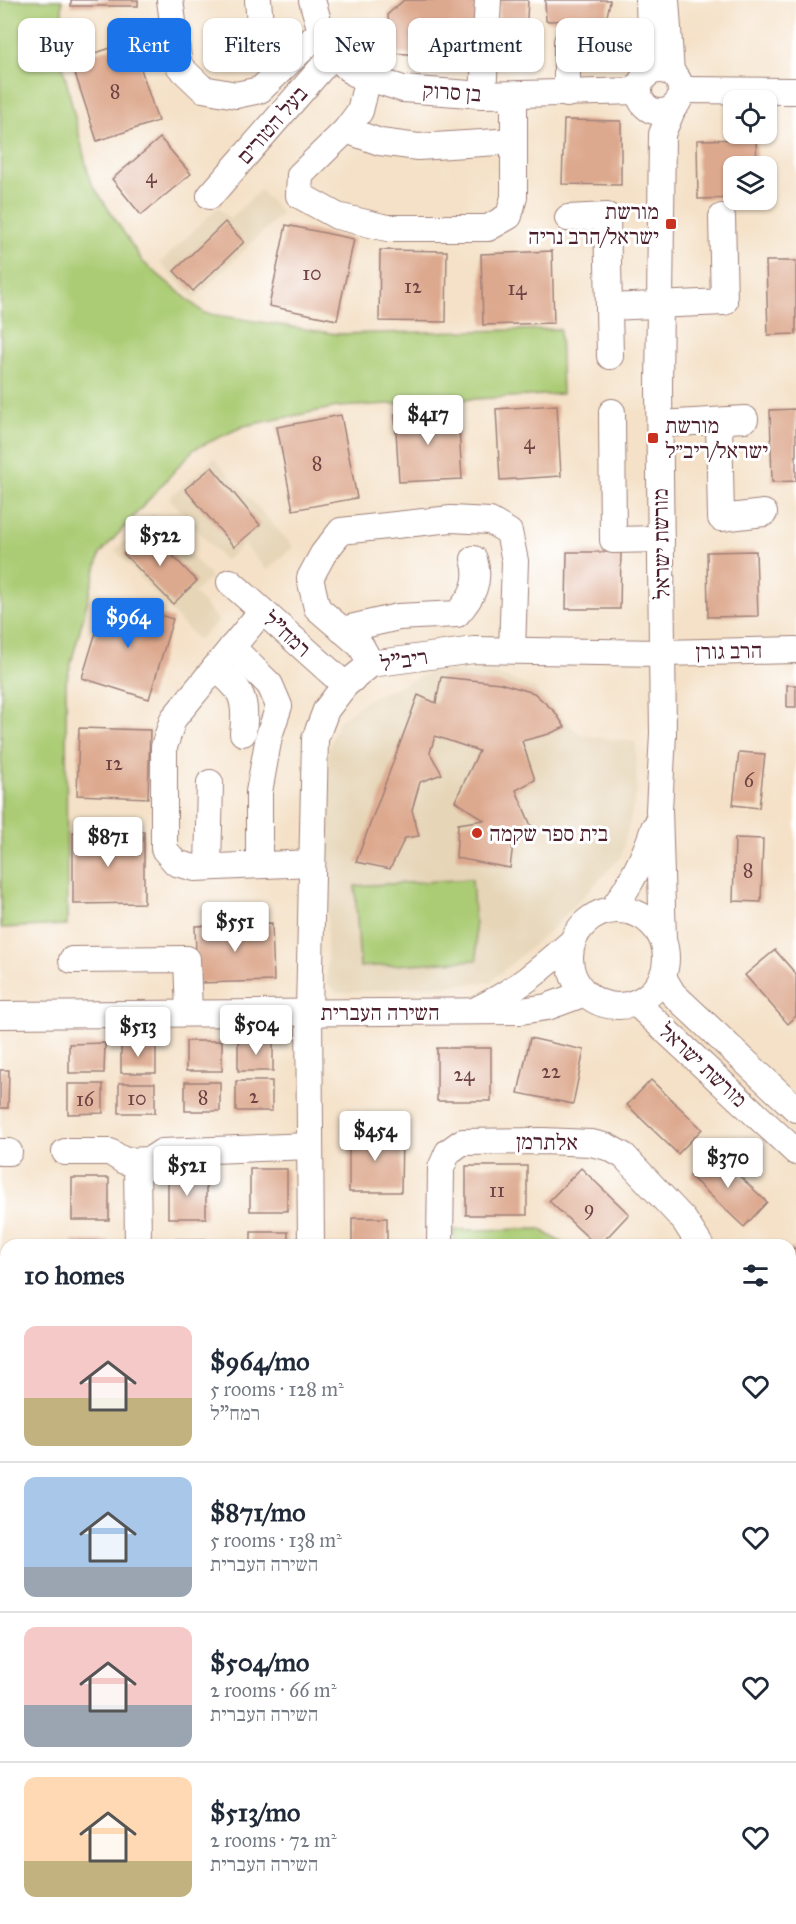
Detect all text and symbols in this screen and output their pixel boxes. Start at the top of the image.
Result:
chip: Buy [18,18,95,72]
chip: Rent [107,18,191,72]
chip: Filters [203,18,302,72]
chip: New [314,18,396,72]
chip: Apartment [408,18,544,72]
chip: House [556,18,654,72]
street label: בן סרוק [422,76,482,108]
house number: 8 [110,79,120,103]
street label: בעל הטורים [231,81,313,169]
map controls [723,90,777,210]
button: locate [723,90,777,144]
button: layers [723,156,777,210]
house number: 4 [145,164,157,188]
place label: מורשת ישראל/הרב נריה [528,198,659,250]
marker: מורשת ישראל/הרב נריה [664,217,678,231]
house number: 10 [302,261,322,285]
house number: 12 [404,274,422,298]
house number: 14 [507,276,527,300]
pin: $417 [392,395,464,446]
text: $417 [407,402,449,426]
place label: מורשת ישראל/ריב״ל [665,412,768,464]
house number: 4 [523,430,535,454]
marker: מורשת ישראל/ריב״ל [646,431,660,445]
house number: 8 [312,451,322,475]
street label: מורשת ישראל [647,488,675,600]
pin: $522 [124,516,196,567]
text: $522 [140,523,180,547]
pin: $964 [92,598,164,649]
text: $964 [106,605,150,629]
street label: רמח"ל [257,605,317,663]
street label: הרב גורן [695,637,763,665]
street label: ריב"ל [378,643,430,677]
house number: 12 [105,751,123,775]
house number: 6 [744,768,755,792]
pin: $871 [72,817,144,868]
place label: בית ספר שקמה [489,820,608,847]
text: $871 [87,824,129,848]
marker: בית ספר שקמה [470,826,484,840]
house number: 8 [743,858,753,882]
pin: $551 [199,902,271,953]
text: $551 [216,909,254,933]
street label: השירה העברית [320,999,440,1026]
pin: $504 [220,1005,292,1056]
pin: $513 [102,1007,174,1058]
text: $504 [234,1012,278,1036]
text: $513 [119,1014,157,1038]
street label: מורשת ישראל [653,1017,753,1113]
house number: 22 [541,1059,561,1083]
house number: 24 [453,1062,475,1086]
house number: 2 [249,1084,259,1108]
house number: 8 [198,1085,208,1109]
house number: 10 [127,1086,147,1110]
house number: 16 [76,1087,95,1111]
pin: $454 [339,1111,411,1162]
text: $454 [353,1118,397,1142]
street label: אלתרמן [516,1128,578,1156]
pin: $370 [692,1138,764,1189]
text: $370 [707,1145,749,1169]
pin: $521 [151,1146,223,1197]
text: $521 [167,1153,207,1177]
house number: 11 [489,1178,505,1202]
house number: 9 [584,1196,594,1220]
text: 10 homes [24,1259,125,1291]
icon: filters [739,1259,772,1292]
text: $964/mo [210,1345,309,1377]
icon: home [72,1350,144,1422]
icon: heart [739,1370,772,1403]
text: 5 rooms · 128 m² [210,1377,344,1401]
text: רמח"ל [210,1401,260,1425]
text: $871/mo [210,1496,306,1528]
icon: home [72,1501,144,1573]
icon: heart [739,1521,772,1554]
text: 5 rooms · 138 m² [210,1528,342,1552]
text: השירה העברית [210,1552,318,1576]
text: $504/mo [210,1646,309,1678]
icon: home [72,1651,144,1723]
icon: heart [739,1671,772,1704]
text: 2 rooms · 66 m² [210,1678,336,1702]
text: השירה העברית [210,1702,318,1726]
text: $513/mo [210,1796,300,1828]
icon: home [72,1801,144,1873]
icon: heart [739,1821,772,1854]
text: 2 rooms · 72 m² [210,1828,337,1852]
text: השירה העברית [210,1852,318,1876]

